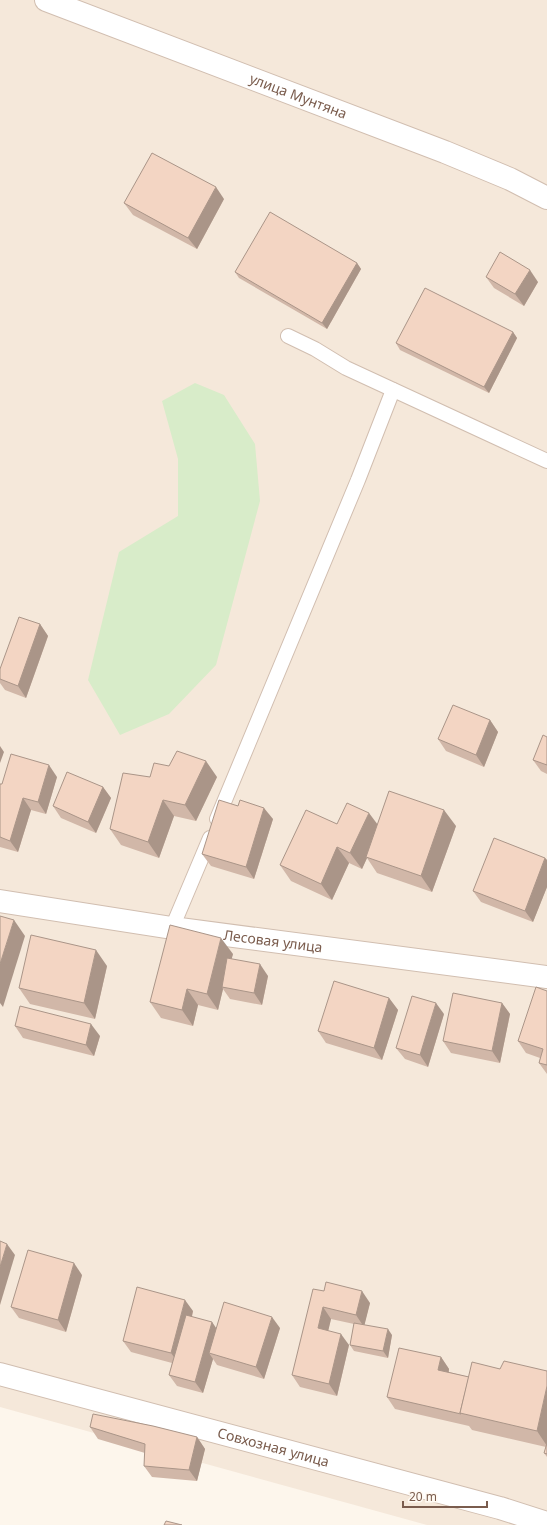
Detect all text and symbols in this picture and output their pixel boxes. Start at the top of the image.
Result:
street label: улица Мунтяна [247,68,350,123]
street label: Лесовая улица [222,925,324,957]
street label: Совхозная улица [216,1423,331,1471]
scale bar [403,1483,487,1509]
text: 20 m [409,1488,437,1505]

